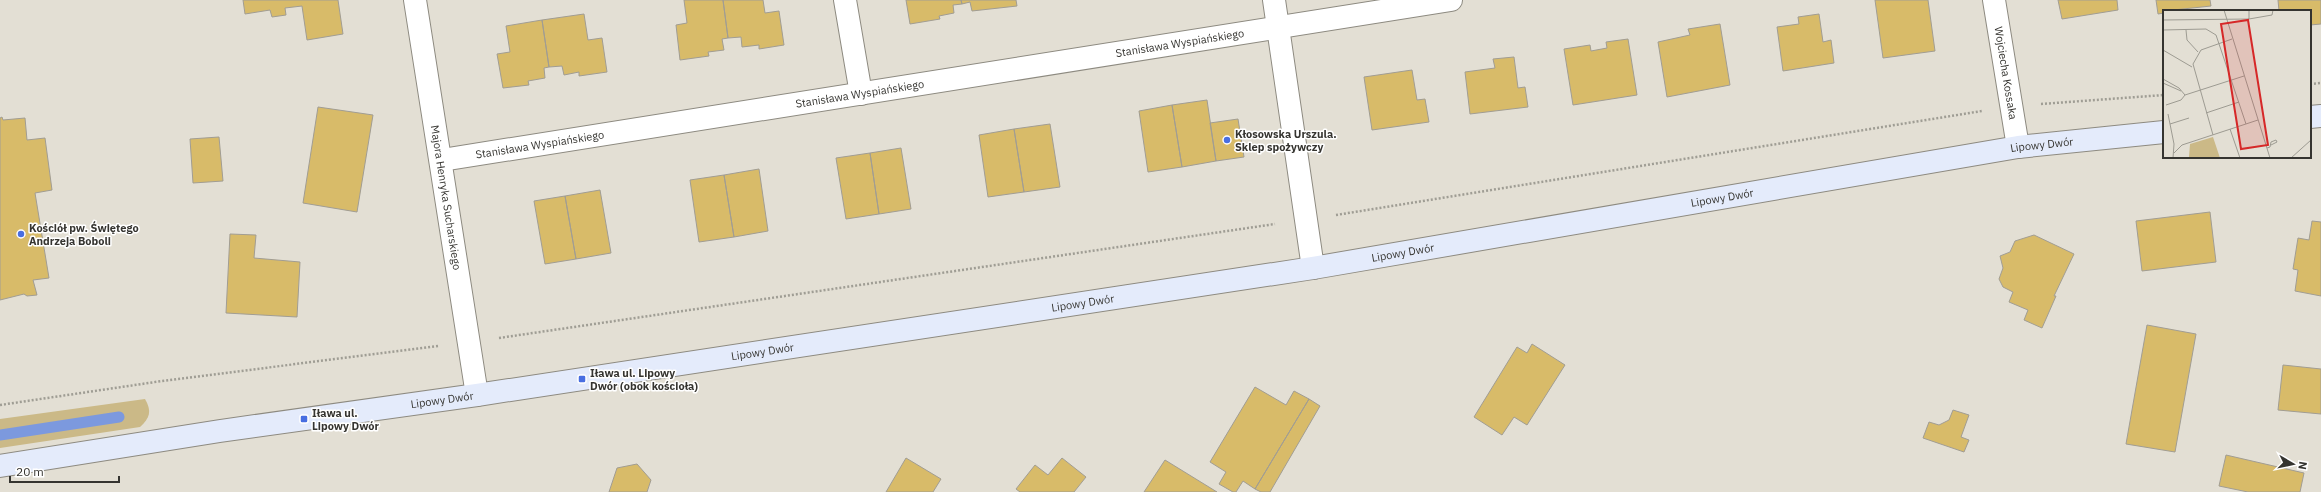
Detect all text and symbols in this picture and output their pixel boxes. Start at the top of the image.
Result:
inset map [2163,10,2311,158]
street label: Wojciecha Kossaka [1991,25,2020,121]
street label: Stanisława Wyspiańskiego [1114,26,1245,60]
street label: Stanisława Wyspiańskiego [794,77,925,111]
street label: Majora Henryka Sucharskiego [428,124,464,271]
street label: Stanisława Wyspiańskiego [474,127,605,162]
place label: Kłosowska Urszula. Sklep spożywczy [1235,127,1337,154]
street label: Lipowy Dwór [2009,134,2074,155]
marker: Kłosowska Urszula. Sklep spożywczy [1222,135,1232,145]
street label: Lipowy Dwór [1690,186,1755,210]
place label: Kościół pw. Świętego Andrzeja Boboli [29,221,139,248]
marker: Kościół pw. Świętego Andrzeja Boboli [16,229,26,239]
street label: Lipowy Dwór [1370,240,1435,265]
street label: Lipowy Dwór [1050,291,1115,315]
street label: Lipowy Dwór [730,340,795,363]
place label: Iława ul. Lipowy Dwór (obok kościoła) [590,366,698,393]
marker: Iława ul. Lipowy Dwór (obok kościoła) [577,374,587,384]
street label: Lipowy Dwór [410,389,474,411]
place label: Iława ul. Lipowy Dwór [312,406,379,433]
marker: Iława ul. Lipowy Dwór [299,414,309,424]
north arrow [2273,444,2313,484]
scale bar [10,458,119,484]
text: N [2295,461,2310,471]
text: 20 m [16,464,44,479]

